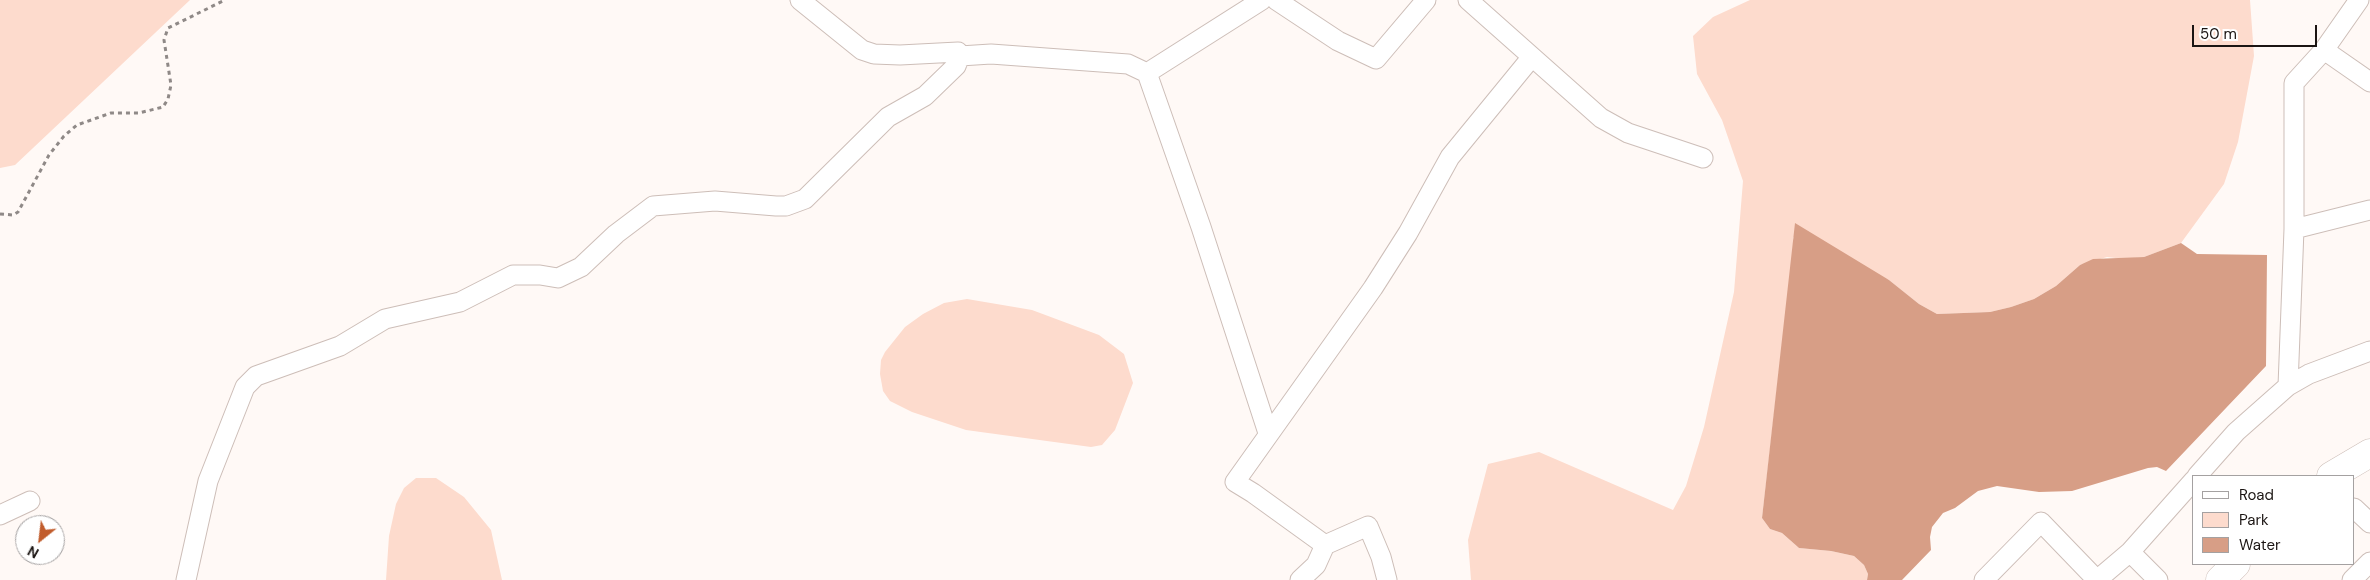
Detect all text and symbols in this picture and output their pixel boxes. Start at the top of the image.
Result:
scale bar [2195,15,2320,47]
text: 50 m [2200,24,2237,44]
legend [2192,475,2355,565]
text: Road [2239,485,2274,505]
text: Park [2239,510,2269,530]
north arrow [15,515,65,565]
text: Water [2239,535,2280,555]
text: N [24,542,42,563]

